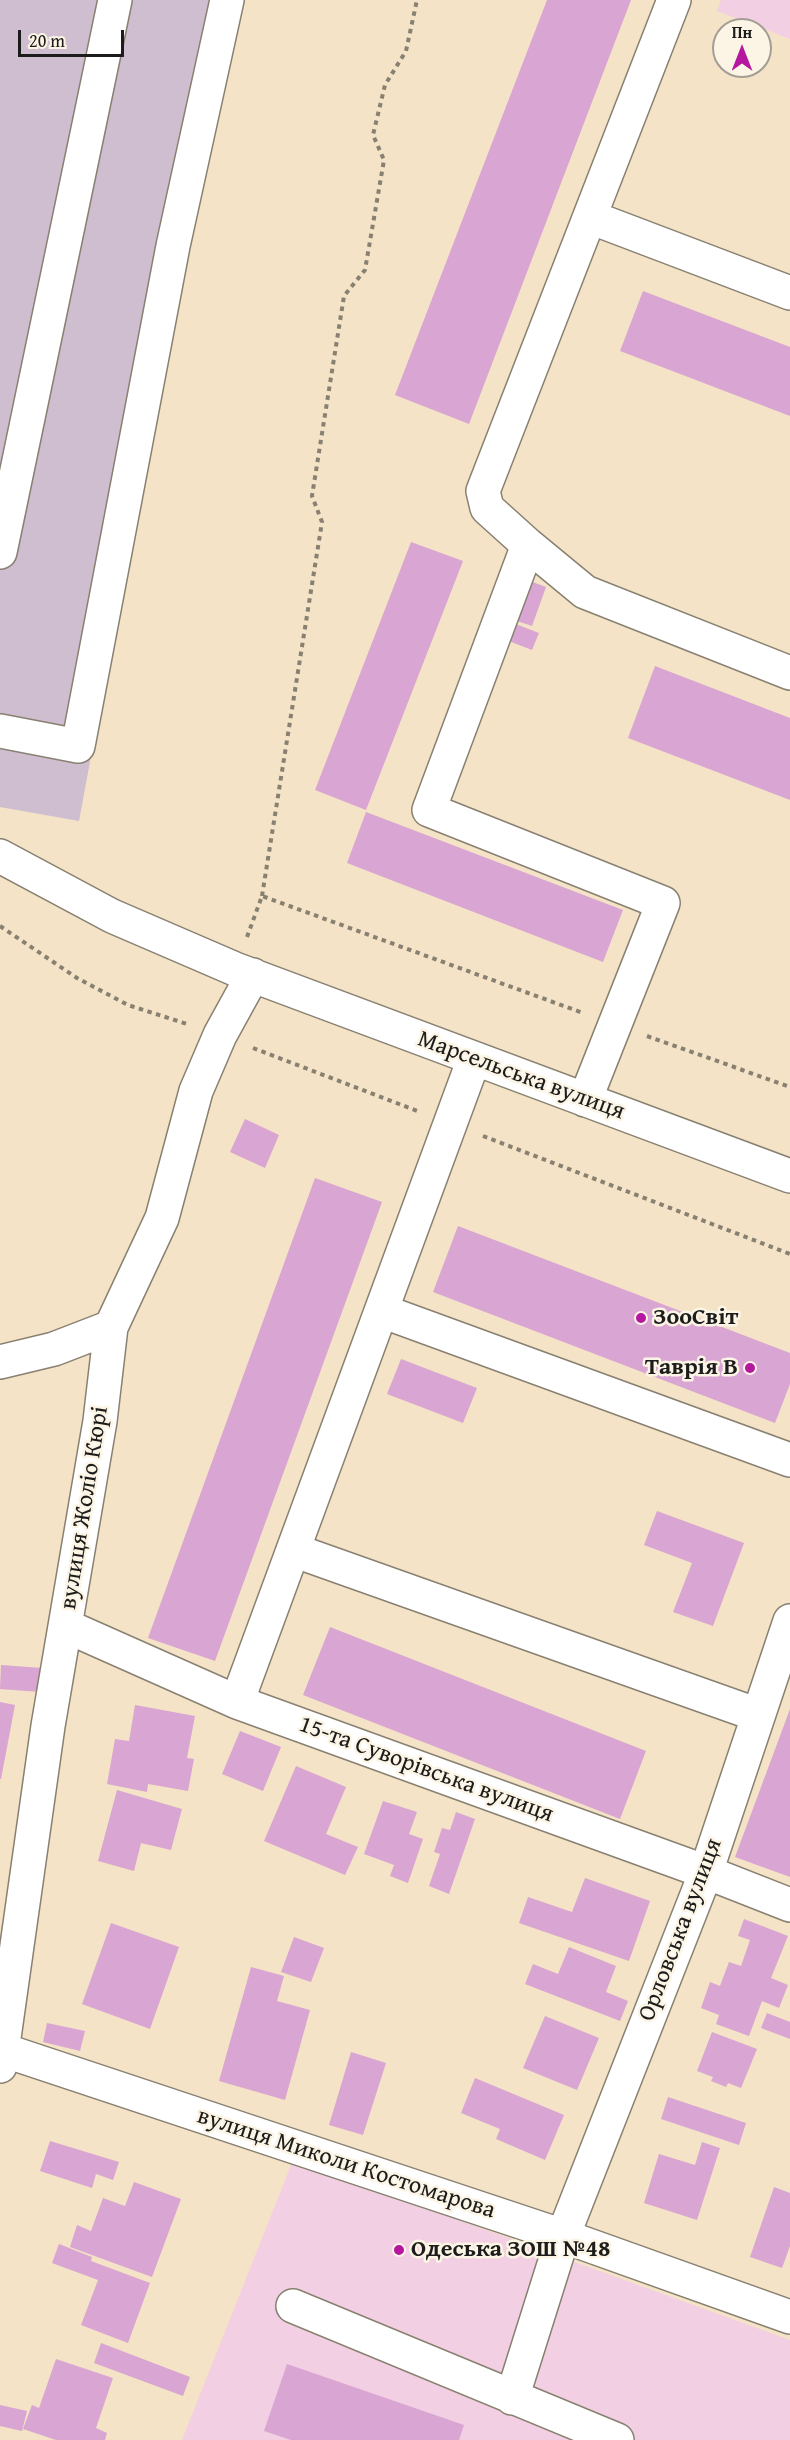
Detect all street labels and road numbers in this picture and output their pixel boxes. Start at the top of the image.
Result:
street label: Марсельська вулиця [414,1025,628,1127]
street label: вулиця Жоліо Кюрі [55,1404,115,1612]
street label: 15-та Суворівська вулиця [295,1711,557,1829]
street label: Орловська вулиця [633,1835,729,2025]
street label: вулиця Миколи Костомарова [193,2102,499,2226]

